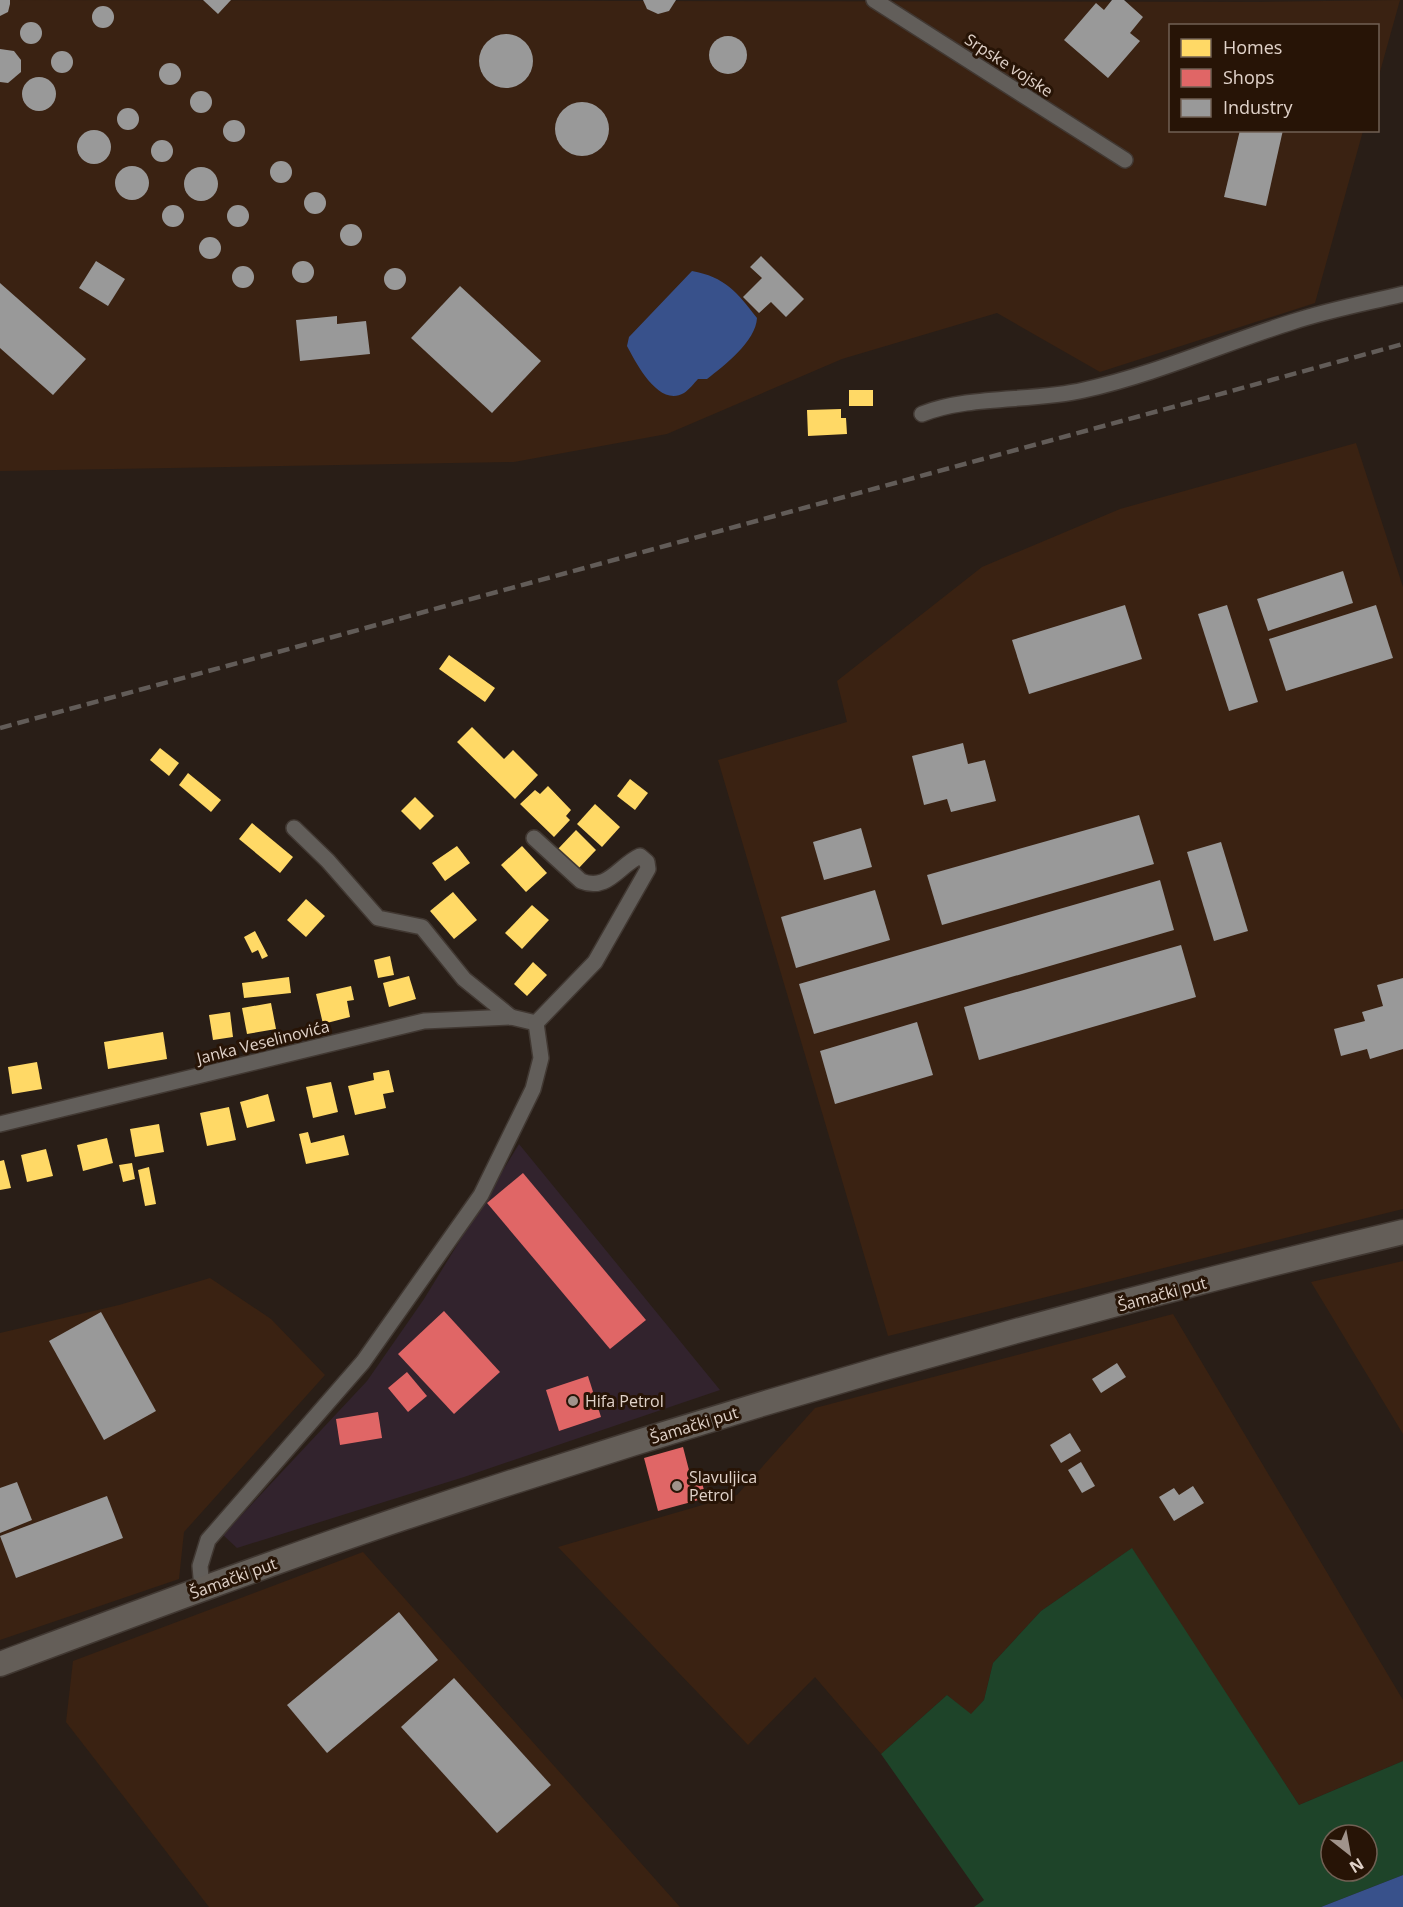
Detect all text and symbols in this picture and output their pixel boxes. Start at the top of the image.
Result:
legend [1169,24,1379,132]
street label: Srpske vojske [961,28,1057,102]
text: Homes [1223,35,1282,59]
text: Shops [1223,65,1274,89]
text: Industry [1223,95,1293,119]
street label: Janka Veselinovića [193,1015,331,1070]
street label: Šamački put [1115,1272,1209,1316]
place label: Hifa Petrol [585,1390,664,1412]
marker: Hifa Petrol [566,1394,580,1408]
street label: Šamački put [647,1401,741,1449]
place label: Slavuljica Petrol [689,1466,757,1506]
marker: Slavuljica Petrol [670,1479,684,1493]
street label: Šamački put [187,1552,280,1604]
north arrow [1319,1823,1379,1883]
text: N [1345,1853,1368,1879]

